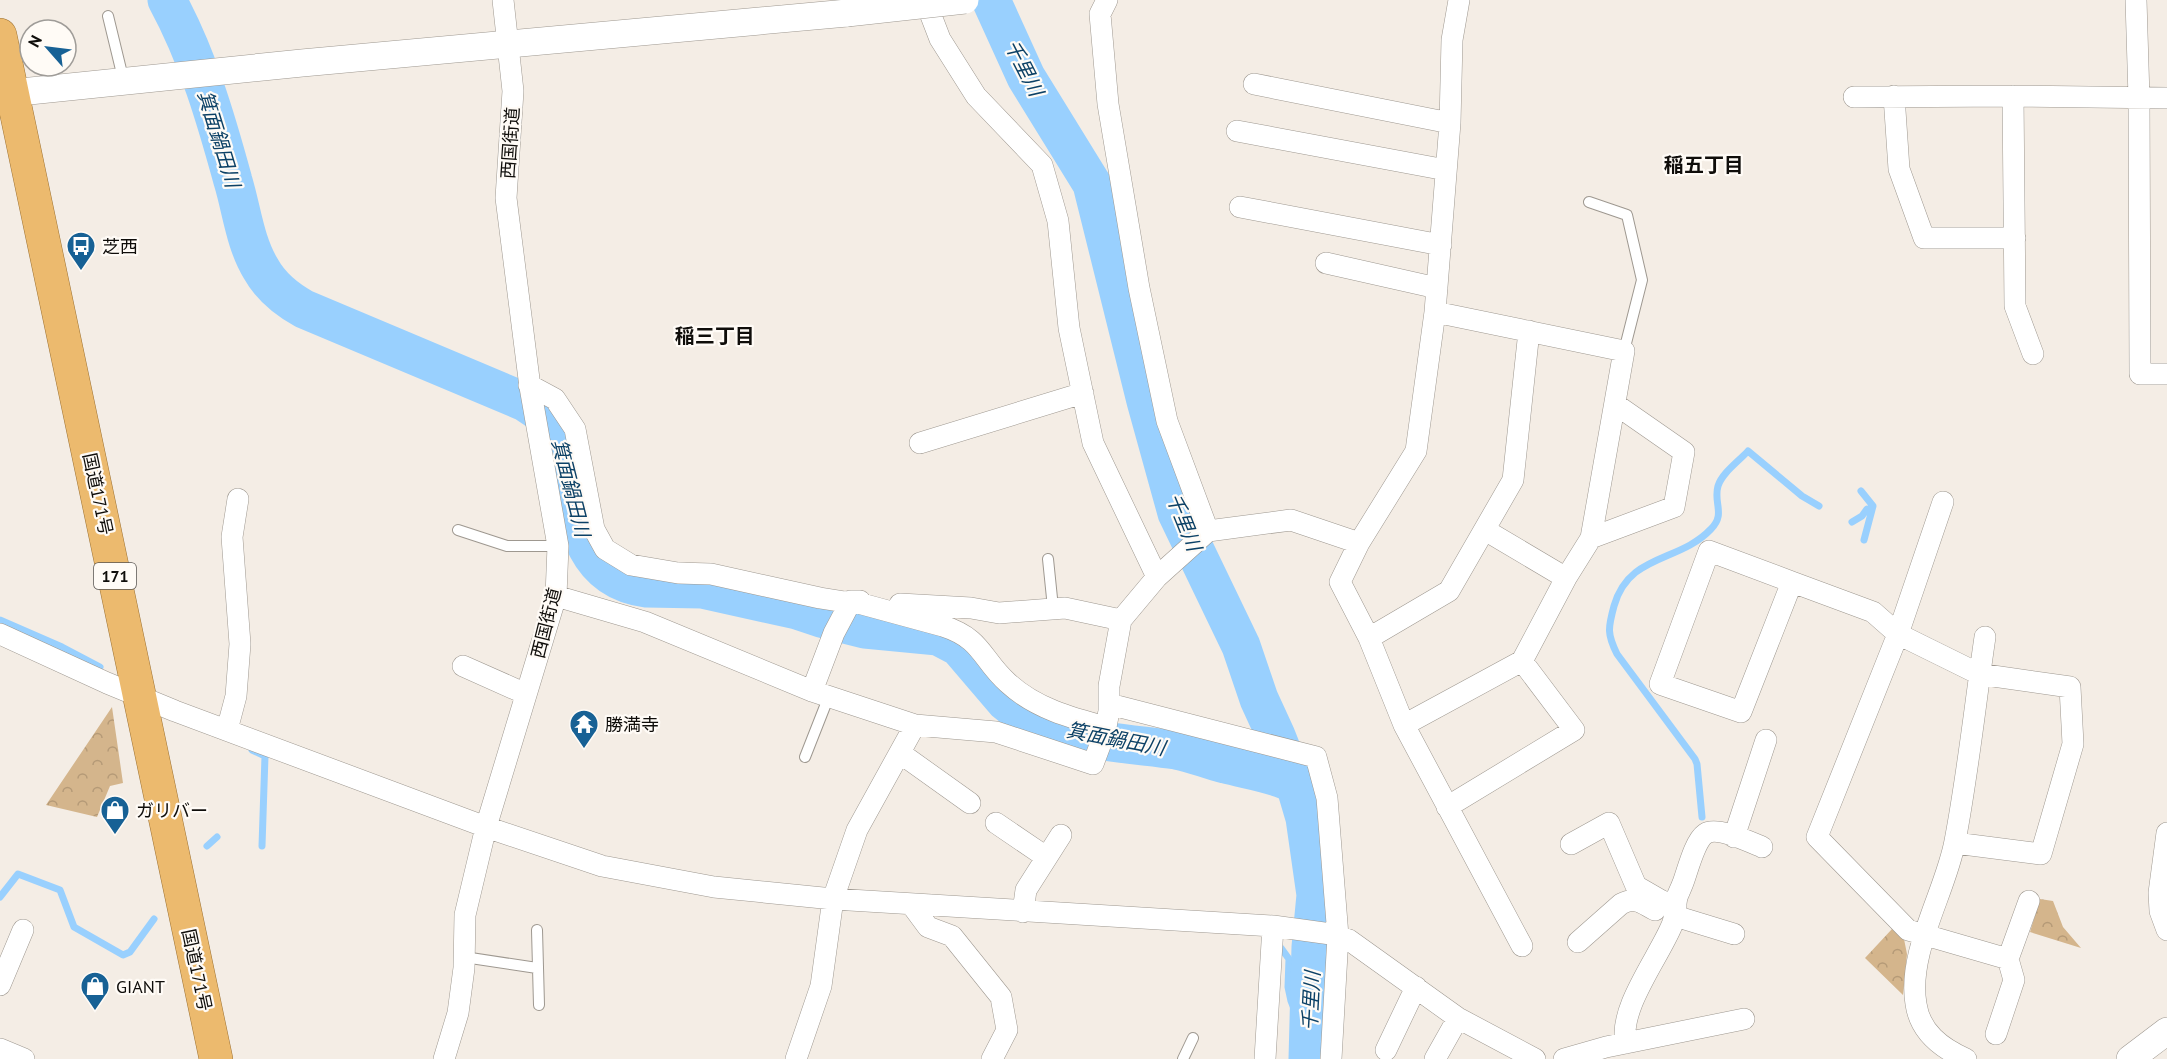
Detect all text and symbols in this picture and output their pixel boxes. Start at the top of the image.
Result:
north arrow [18,18,78,78]
text: N [23,32,46,50]
water label: 千里川 [999,35,1050,102]
water label: 箕面鍋田川 [192,87,247,193]
street label: 西国街道 [496,106,524,180]
district label: 稲五丁目 [1664,152,1744,178]
bus stop icon: 芝西 [65,230,97,272]
place label: 芝西 [102,235,138,258]
district label: 稲三丁目 [675,323,755,349]
water label: 箕面鍋田川 [546,436,596,542]
street label: 国道171号 [78,451,118,537]
water label: 千里川 [1161,489,1208,557]
road number: 171 [94,563,136,589]
street label: 西国街道 [526,585,566,661]
temple icon: 勝満寺 [568,708,600,750]
place label: 勝満寺 [605,713,659,736]
water label: 箕面鍋田川 [1064,717,1170,762]
shop icon: ガリバー [99,794,131,836]
place label: ガリバー [136,799,208,822]
street label: 国道171号 [177,927,217,1013]
water label: 千里川 [1296,968,1326,1032]
shop icon: GIANT [79,970,111,1012]
place label: GIANT [116,975,165,998]

